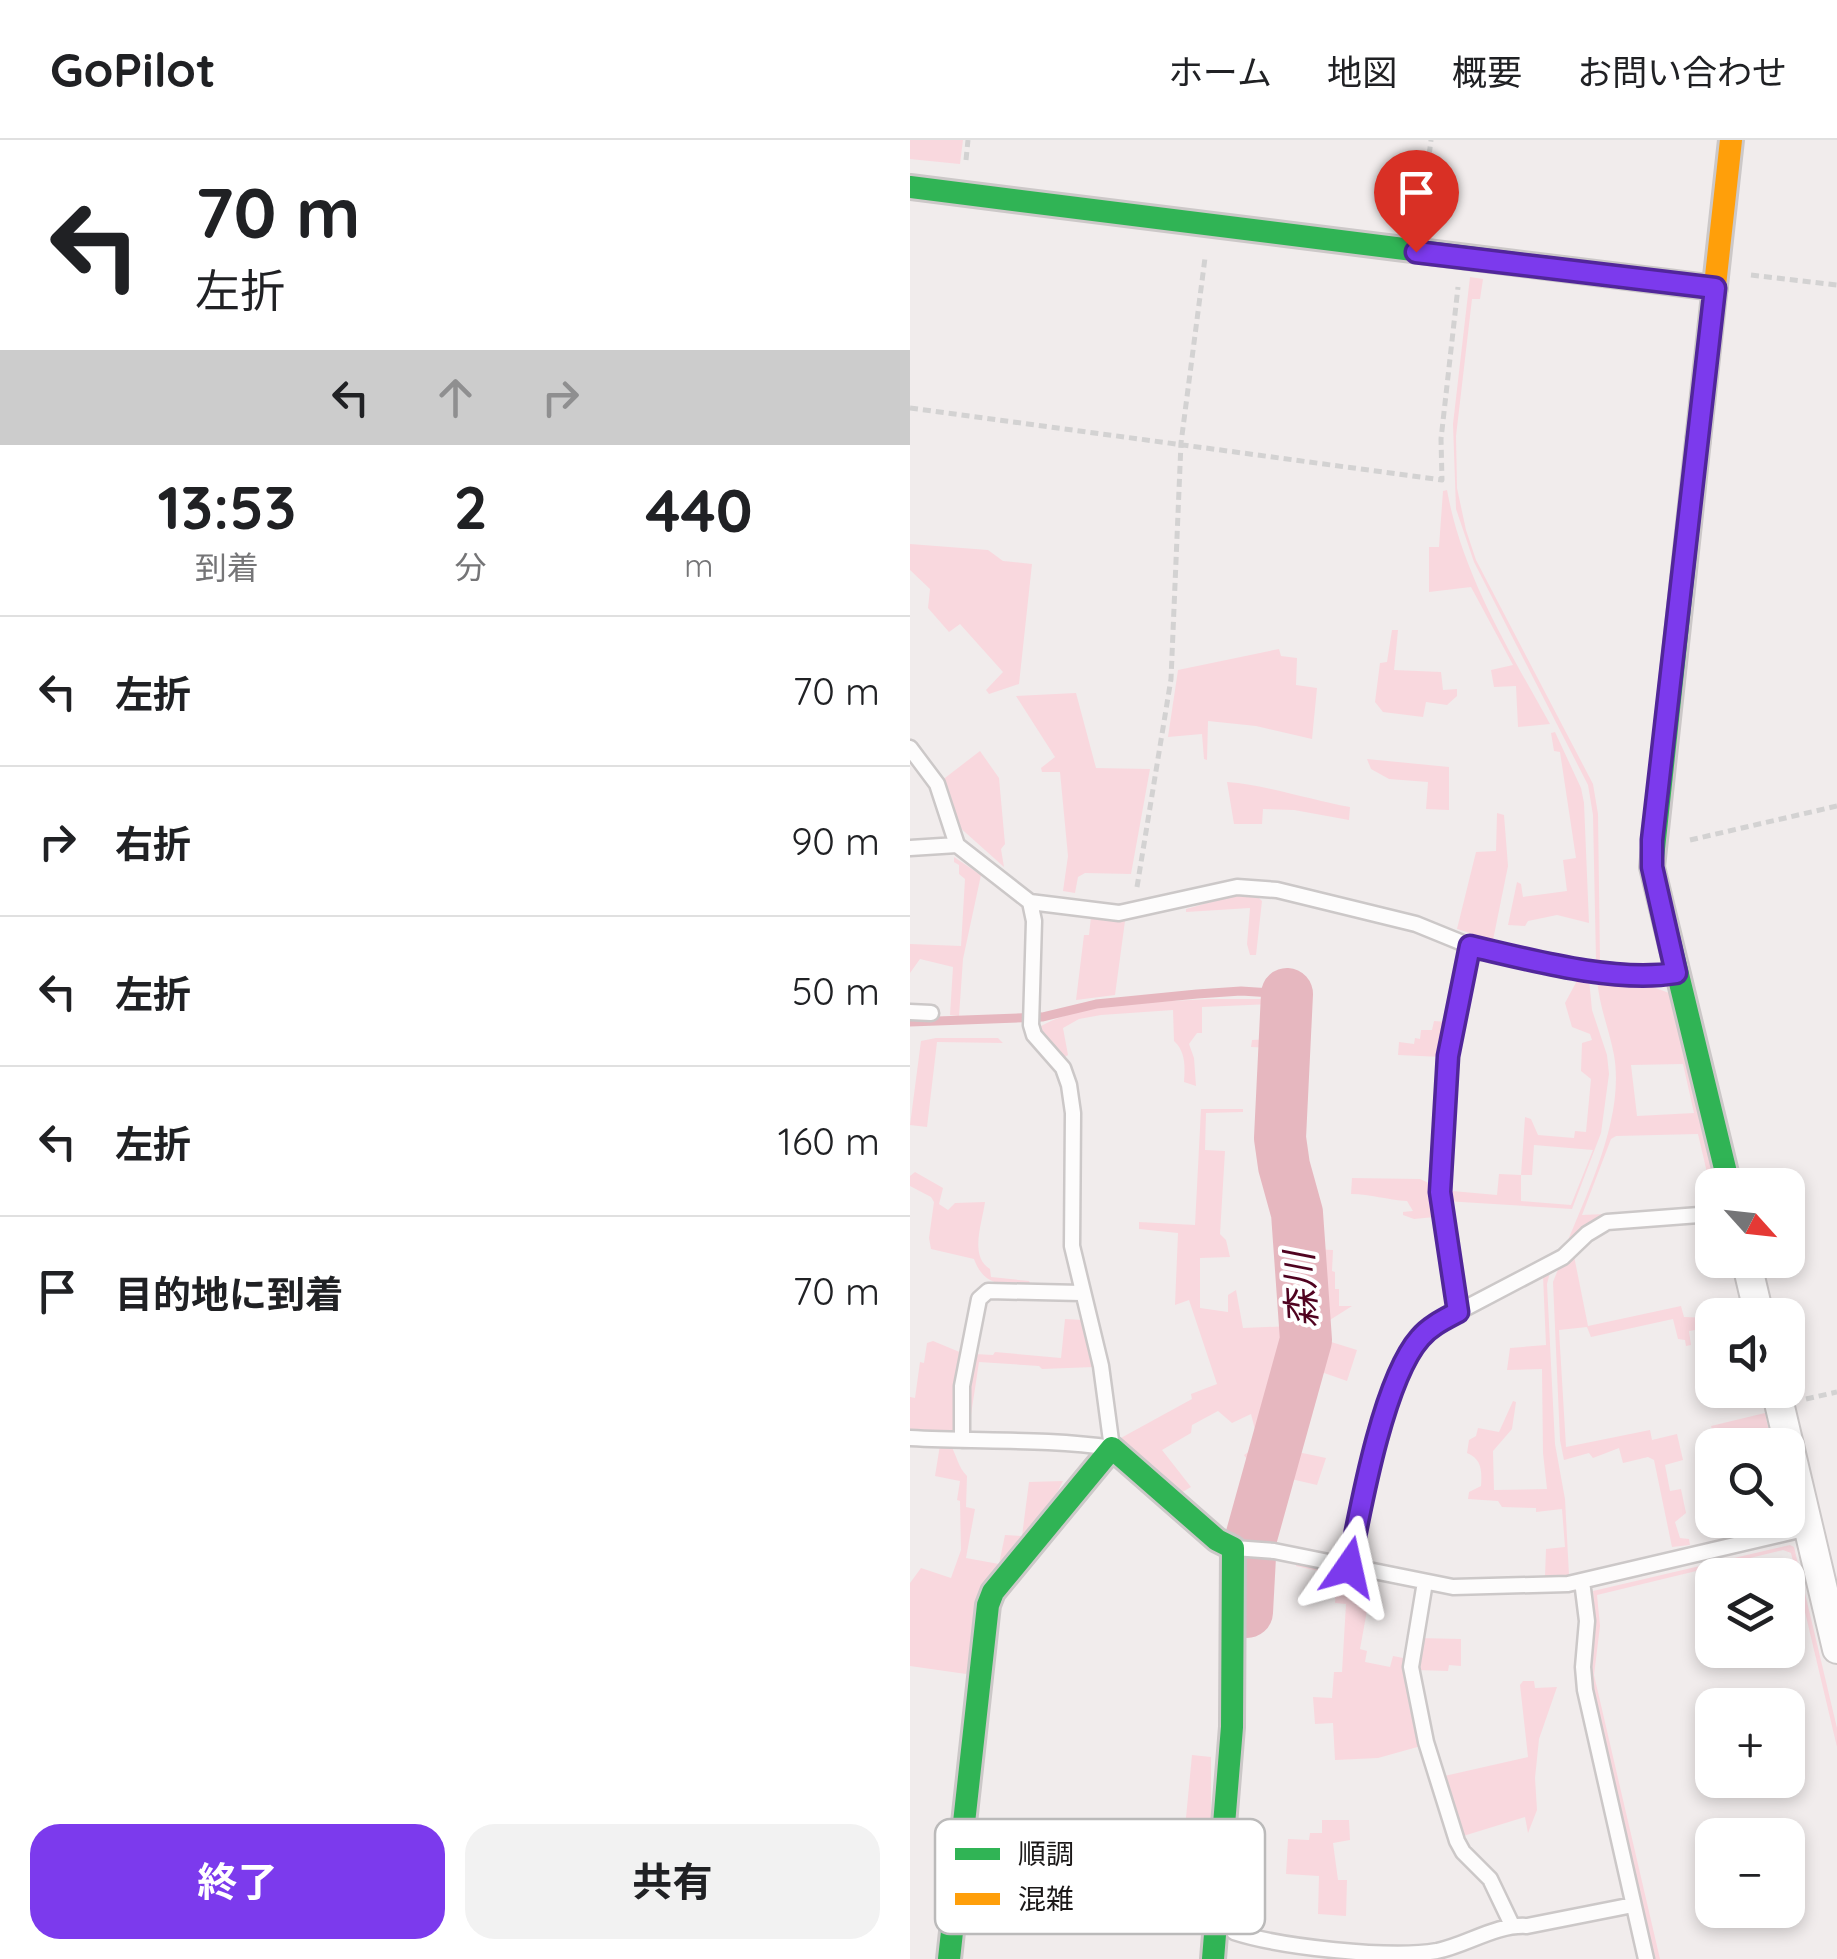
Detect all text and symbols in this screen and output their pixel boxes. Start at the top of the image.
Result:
text: GoPilot [50,39,216,99]
text: ホーム [1168,50,1272,94]
text: 地図 [1327,50,1397,94]
text: 概要 [1452,50,1522,94]
text: お問い合わせ [1577,50,1787,94]
pin [1374,150,1459,253]
icon: arrive [1389,165,1444,220]
text: 70 m [195,168,361,256]
icon: left [30,180,160,310]
text: 左折 [195,262,285,318]
icon: left [323,370,378,425]
icon: ahead [428,370,483,425]
icon: right [533,370,588,425]
text: 13:53 [157,469,296,544]
text: 2 [454,469,488,544]
text: 440 [645,472,753,547]
text: m [684,545,713,585]
text: 到着 [195,547,259,587]
text: 分 [455,547,487,587]
icon: left [30,664,85,719]
text: 70 m [793,667,880,715]
text: 左折 [115,670,191,718]
icon: right [30,814,85,869]
text: 90 m [791,817,880,865]
text: 右折 [115,820,191,868]
icon: left [30,964,85,1019]
text: 50 m [792,967,880,1015]
text: 左折 [115,970,191,1018]
icon: left [30,1114,85,1169]
text: 160 m [778,1117,880,1165]
text: 左折 [115,1120,191,1168]
north arrow [1695,1168,1805,1278]
map controls [1695,1168,1805,1928]
water label: 森川 [1274,1247,1326,1329]
icon: arrive [30,1264,85,1319]
text: 70 m [793,1267,880,1315]
text: 目的地に到着 [115,1270,343,1318]
button: sound [1695,1298,1805,1408]
button: search [1695,1428,1805,1538]
position arrow [1297,1515,1401,1619]
button: layers [1695,1558,1805,1668]
button: + [1695,1688,1805,1798]
button: − [1695,1818,1805,1928]
legend [935,1819,1265,1934]
button: 終了 [30,1824,445,1939]
button: 共有 [465,1824,880,1939]
text: 順調 [1018,1836,1074,1871]
text: 混雑 [1018,1881,1074,1916]

